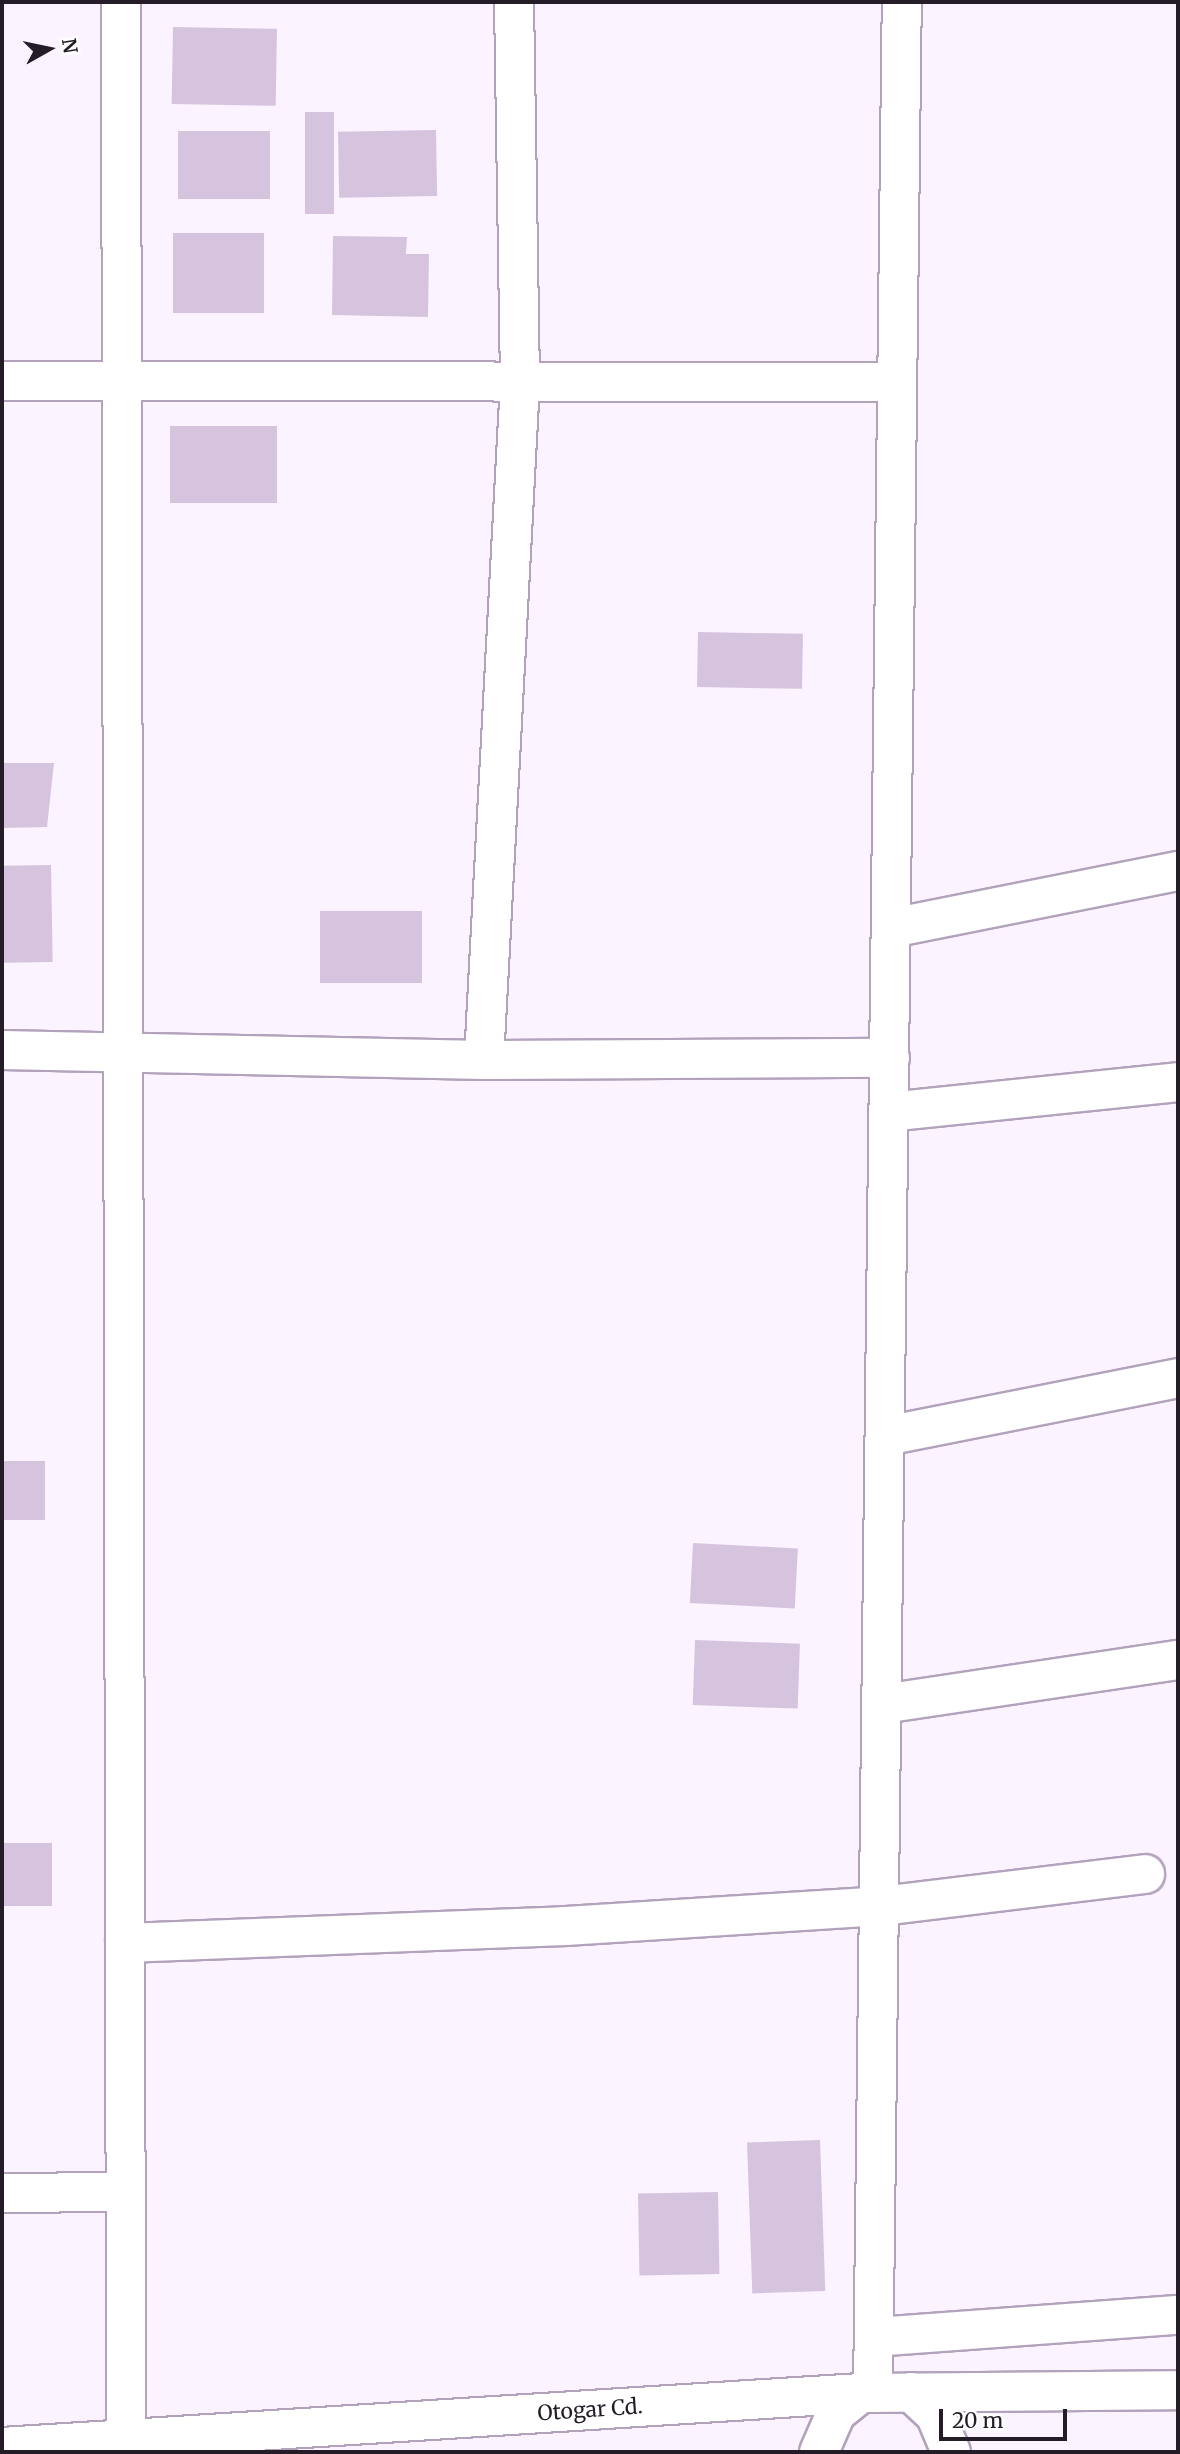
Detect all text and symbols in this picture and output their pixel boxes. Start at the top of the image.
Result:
north arrow [14,14,84,84]
text: N [57,36,83,55]
street label: Otogar Cd. [537,2394,643,2426]
scale bar [942,2394,1070,2438]
text: 20 m [952,2407,1003,2434]

